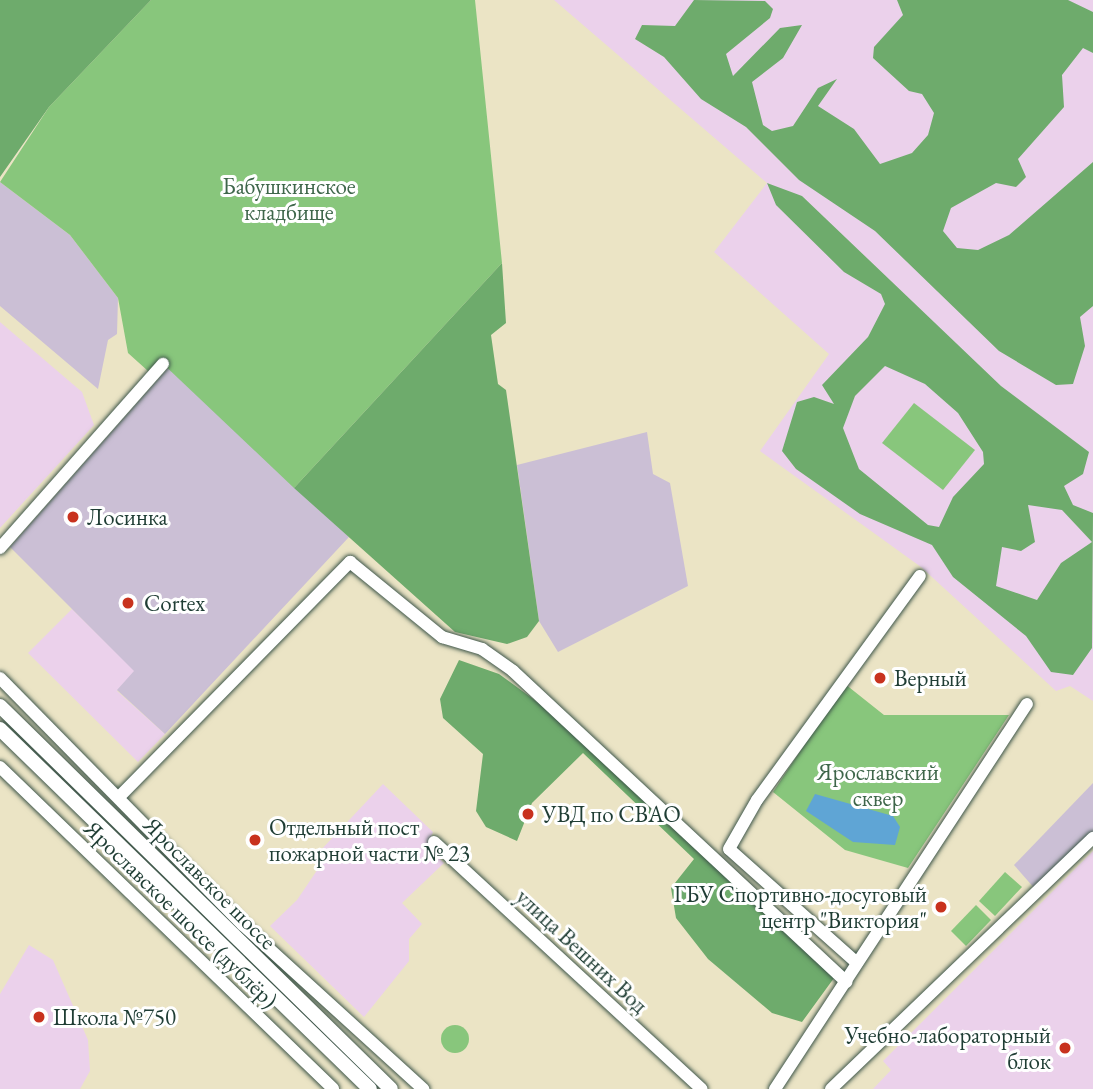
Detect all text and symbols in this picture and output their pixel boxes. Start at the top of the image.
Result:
park label: Бабушкинское кладбище [222,172,356,226]
place label: Лосинка [87,503,168,531]
marker: Лосинка [65,509,81,525]
place label: Cortex [144,589,205,617]
marker: Cortex [118,593,138,613]
place label: Верный [894,664,967,692]
marker: Верный [872,670,888,686]
park label: Ярославский сквер [817,758,939,812]
place label: УВД по СВАО [542,800,681,828]
marker: УВД по СВАО [520,806,536,822]
street label: Ярославское шоссе [138,811,282,955]
place label: Отдельный пост пожарной части № 23 [269,813,470,867]
street label: Ярославское шоссе (дублёр) [79,814,283,1014]
marker: Отдельный пост пожарной части № 23 [247,832,263,848]
place label: ГБУ Спортивно-досуговый центр "Виктория" [674,880,927,934]
street label: улица Вешних Вод [510,883,654,1019]
marker: ГБУ Спортивно-досуговый центр "Виктория" [933,899,949,915]
place label: Школа №750 [53,1003,176,1031]
marker: Школа №750 [31,1009,47,1025]
place label: Учебно-лабораторный блок [844,1021,1051,1075]
marker: Учебно-лабораторный блок [1057,1040,1073,1056]

